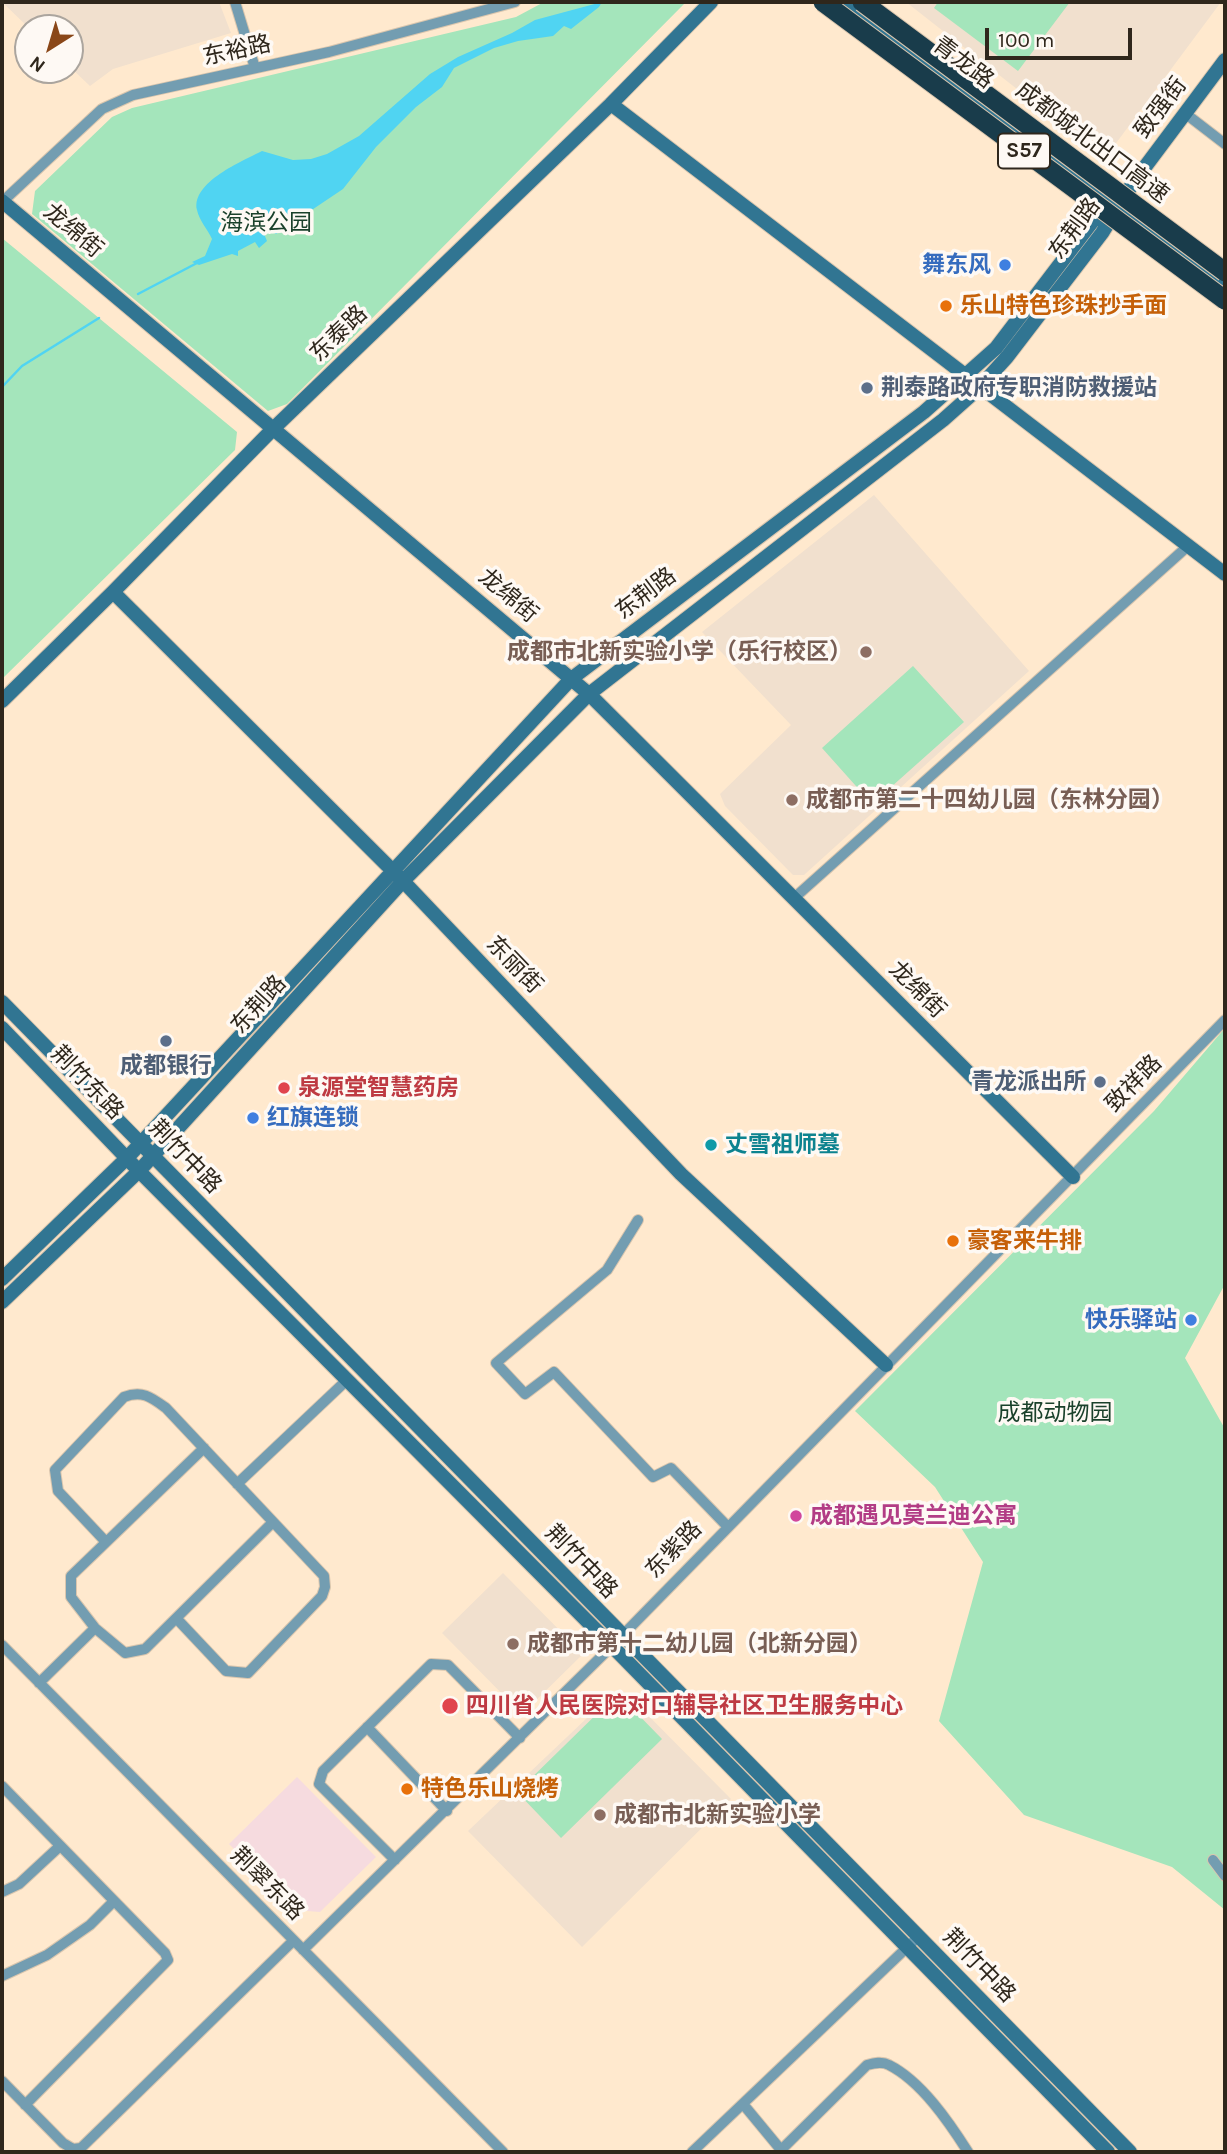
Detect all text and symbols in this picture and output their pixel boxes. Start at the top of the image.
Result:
north arrow [14,14,84,84]
scale bar [989,14,1136,58]
text: 100 m [998,28,1055,52]
street label: 东裕路 [200,30,274,72]
street label: 青龙路 [927,31,999,95]
text: N [26,51,50,77]
street label: 致强街 [1129,72,1193,144]
street label: 成都城北出口高速 [1010,77,1174,209]
road number: S57 [998,134,1050,168]
street label: 东荆路 [1044,193,1106,265]
street label: 龙绵街 [38,198,108,264]
park label: 海滨公园 [220,209,312,237]
place label: 舞东风 [922,251,991,279]
marker: 舞东风 [997,257,1013,273]
place label: 乐山特色珍珠抄手面 [960,292,1167,320]
marker: 乐山特色珍珠抄手面 [938,298,954,314]
street label: 东泰路 [305,300,373,368]
place label: 荆泰路政府专职消防救援站 [881,374,1157,402]
marker: 荆泰路政府专职消防救援站 [859,380,875,396]
street label: 东荆路 [610,562,682,626]
street label: 龙绵街 [473,563,543,629]
place label: 成都市北新实验小学（乐行校区） [507,638,852,666]
marker: 成都市北新实验小学（乐行校区） [858,644,874,660]
place label: 成都市第二十四幼儿园（东林分园） [806,786,1174,814]
marker: 成都市第二十四幼儿园（东林分园） [784,792,800,808]
street label: 东丽街 [480,931,548,999]
street label: 龙绵街 [883,956,951,1024]
street label: 东荆路 [226,970,292,1040]
marker: 成都银行 [158,1033,174,1049]
street label: 荆竹东路 [45,1040,129,1126]
street label: 致祥路 [1100,1050,1168,1118]
place label: 成都银行 [120,1052,212,1080]
place label: 青龙派出所 [971,1068,1086,1096]
place label: 泉源堂智慧药房 [298,1074,459,1102]
marker: 青龙派出所 [1092,1074,1108,1090]
marker: 泉源堂智慧药房 [276,1080,292,1096]
place label: 红旗连锁 [267,1104,359,1132]
marker: 红旗连锁 [245,1110,261,1126]
street label: 荆竹中路 [143,1114,227,1200]
place label: 丈雪祖师墓 [725,1131,840,1159]
marker: 丈雪祖师墓 [703,1137,719,1153]
place label: 豪客来牛排 [967,1227,1082,1255]
marker: 豪客来牛排 [945,1233,961,1249]
place label: 快乐驿站 [1085,1306,1177,1334]
marker: 快乐驿站 [1183,1312,1199,1328]
park label: 成都动物园 [998,1399,1112,1427]
place label: 成都遇见莫兰迪公寓 [810,1502,1017,1530]
marker: 成都遇见莫兰迪公寓 [788,1508,804,1524]
street label: 东紫路 [640,1516,708,1584]
street label: 荆竹中路 [539,1519,623,1605]
place label: 成都市第十二幼儿园（北新分园） [527,1630,872,1658]
marker: 成都市第十二幼儿园（北新分园） [505,1636,521,1652]
place label: 四川省人民医院对口辅导社区卫生服务中心 [466,1692,903,1720]
marker: 四川省人民医院对口辅导社区卫生服务中心 [440,1696,460,1716]
place label: 特色乐山烧烤 [421,1775,559,1803]
marker: 特色乐山烧烤 [399,1781,415,1797]
place label: 成都市北新实验小学 [614,1801,821,1829]
marker: 成都市北新实验小学 [592,1807,608,1823]
street label: 荆翠东路 [225,1842,309,1926]
street label: 荆竹中路 [937,1923,1021,2009]

